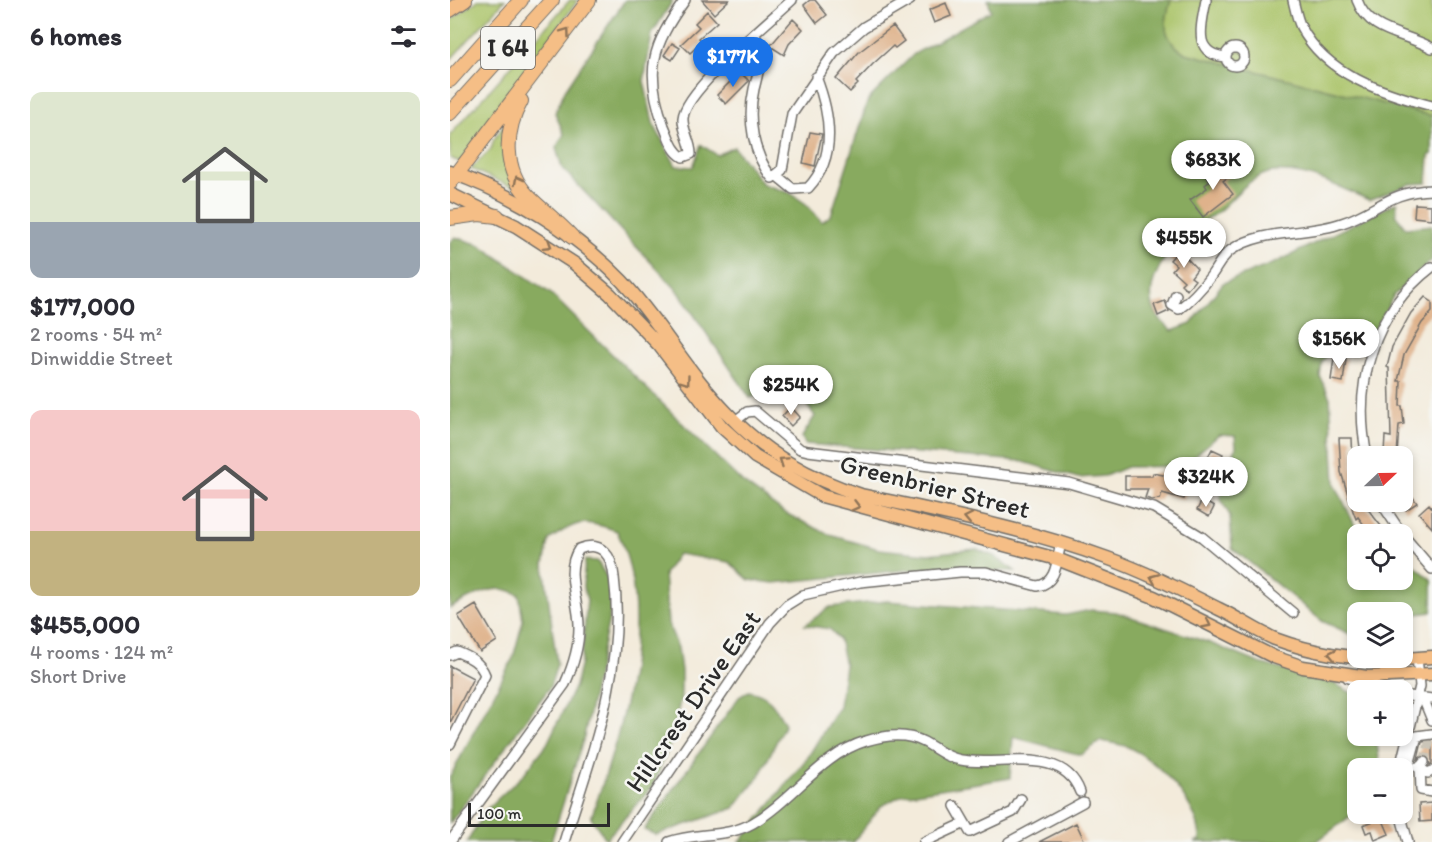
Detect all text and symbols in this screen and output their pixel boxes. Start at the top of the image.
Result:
text: 6 homes [30,20,122,52]
icon: filters [387,20,420,53]
road number: I 64 [481,27,535,69]
one-way arrow [559,27,570,38]
pin: $177K [691,37,775,88]
text: $177K [707,44,759,68]
icon: home [171,131,279,239]
pin: $683K [1171,140,1255,191]
text: $683K [1185,147,1241,171]
one-way arrow [514,176,525,186]
pin: $455K [1142,218,1226,269]
text: $455K [1156,225,1212,249]
one-way arrow [541,238,552,249]
text: $177,000 [30,290,135,322]
pin: $156K [1297,319,1381,370]
text: 2 rooms · 54 m² [30,322,162,346]
text: $156K [1312,326,1366,350]
text: Dinwiddie Street [30,346,173,370]
pin: $254K [749,365,833,416]
text: $254K [763,372,819,396]
one-way arrow [678,374,689,385]
north arrow [1347,446,1413,512]
map controls [1347,446,1413,824]
street label: Greenbrier Street [837,447,1034,525]
icon: home [171,449,279,557]
one-way arrow [779,457,790,468]
pin: $324K [1164,457,1248,508]
text: $324K [1178,464,1234,488]
one-way arrow [850,499,860,511]
one-way arrow [964,512,974,525]
button: locate [1347,524,1413,590]
one-way arrow [1149,573,1160,585]
button: layers [1347,602,1413,668]
street label: Hillcrest Drive East [618,604,768,798]
text: $455,000 [30,608,140,640]
one-way arrow [1201,616,1212,628]
text: 4 rooms · 124 m² [30,640,173,664]
one-way arrow [1327,648,1337,661]
text: Short Drive [30,664,126,688]
button: + [1347,680,1413,746]
button: − [1347,758,1413,824]
scale bar [468,800,610,828]
text: 100 m [477,804,521,823]

